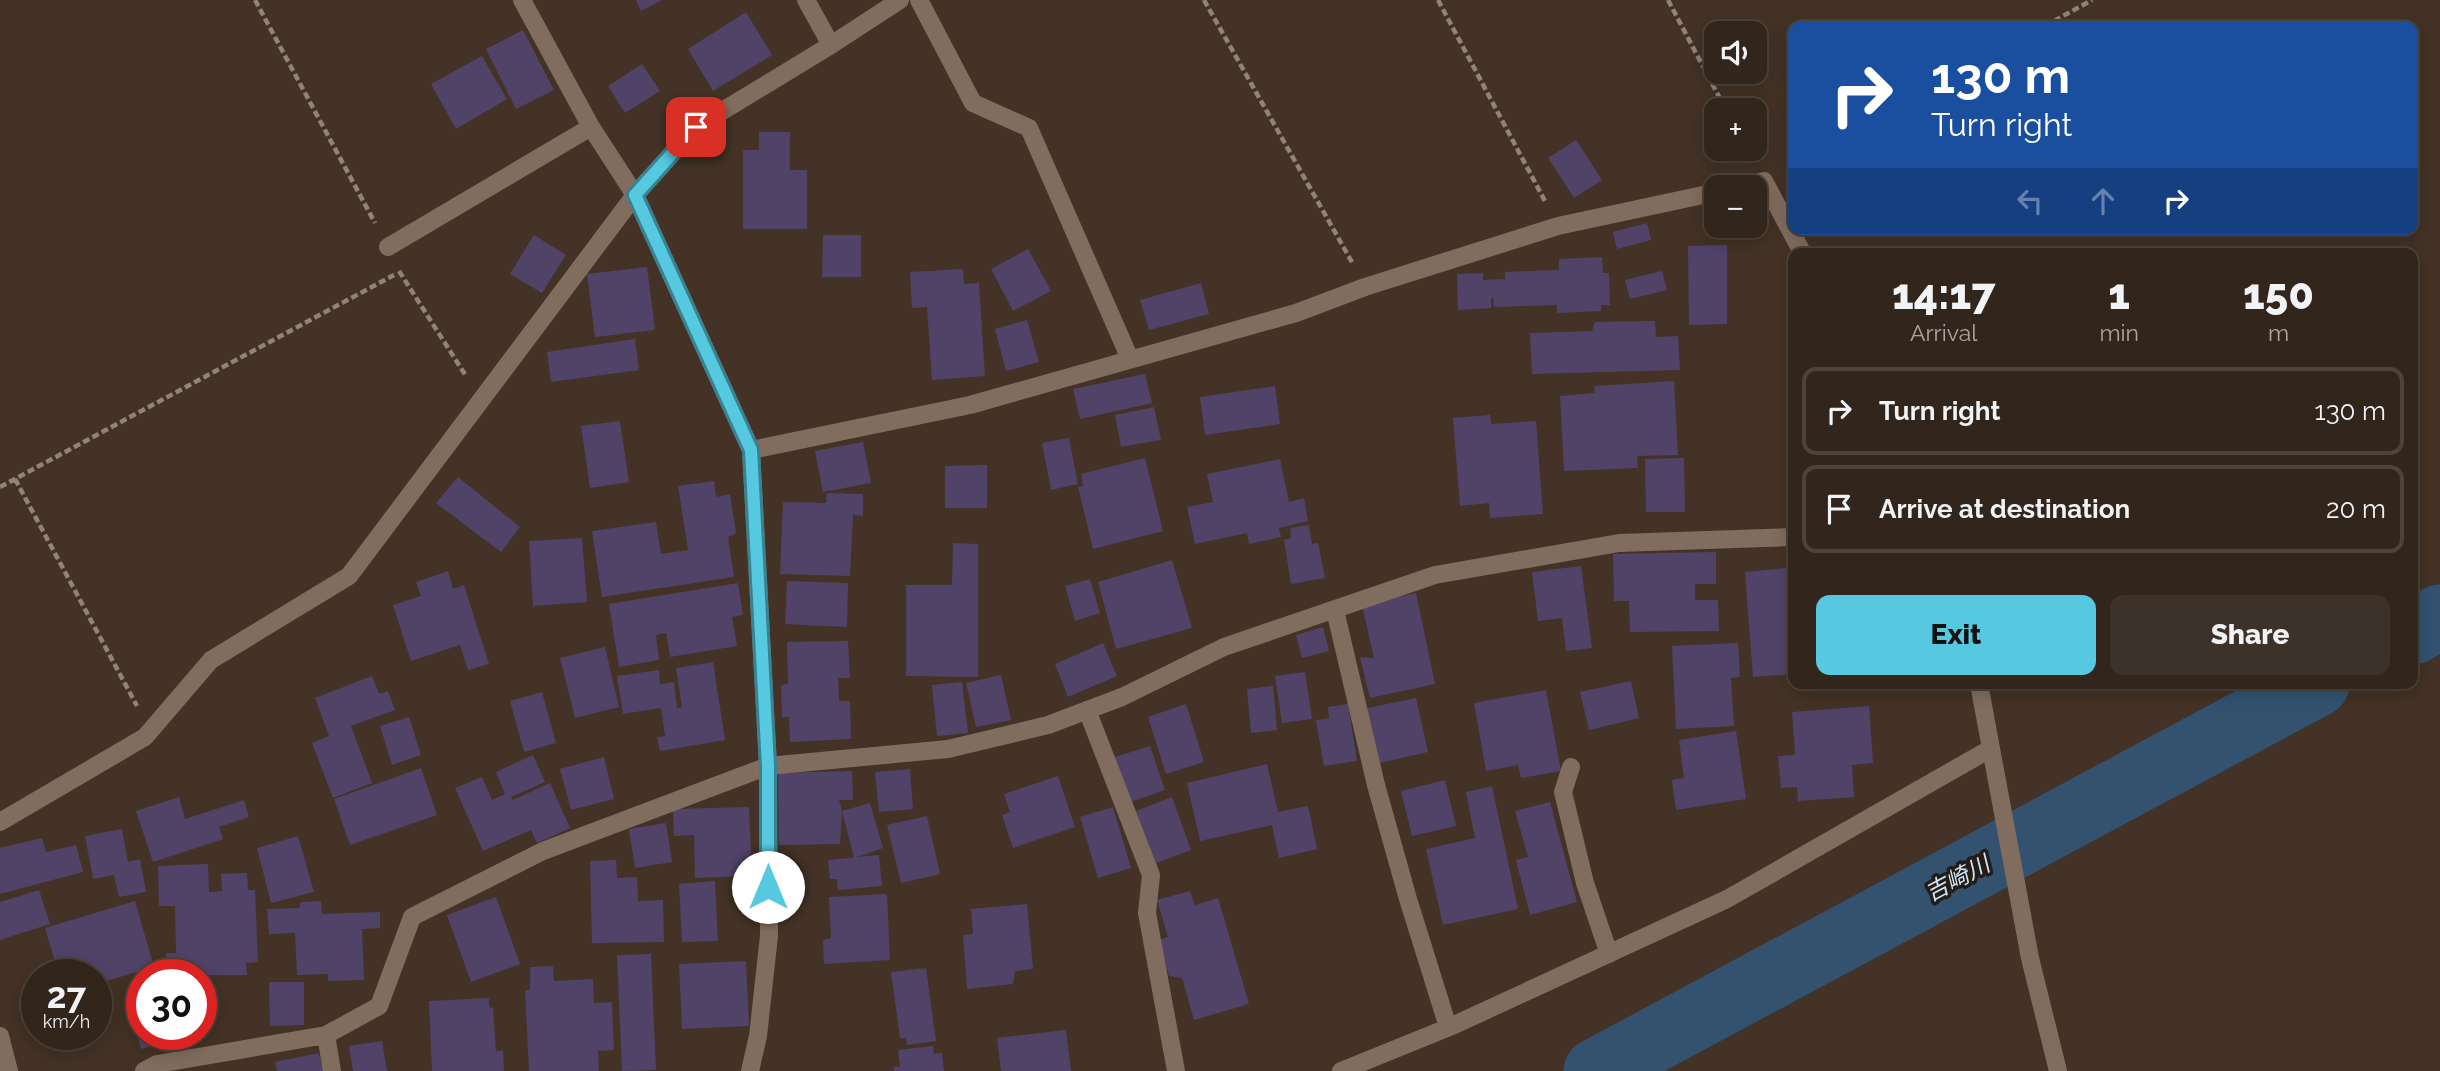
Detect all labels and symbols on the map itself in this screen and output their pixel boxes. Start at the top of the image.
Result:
pin [666,97,726,157]
water label: 吉崎川 [1920,848,1996,906]
position arrow [731,850,805,924]
speed limit sign: 30 [126,959,217,1050]

